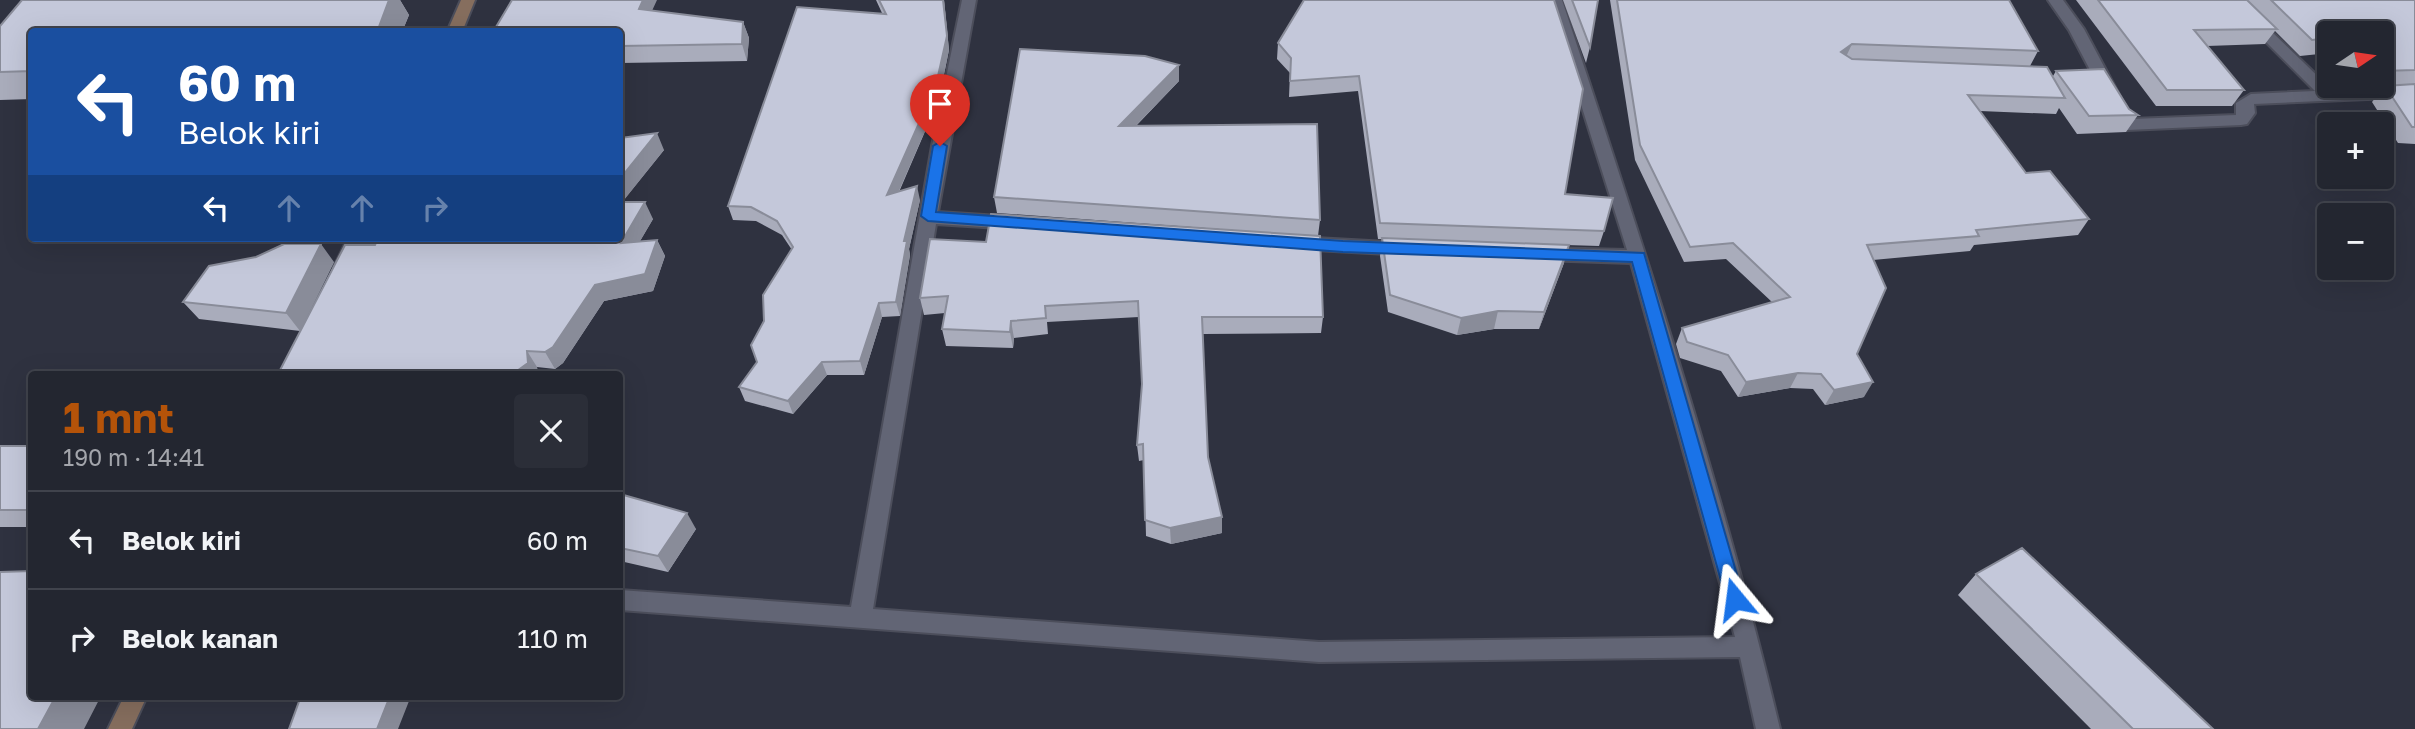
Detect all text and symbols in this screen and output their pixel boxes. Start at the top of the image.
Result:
north arrow [2317,21,2394,98]
map controls [2317,21,2394,280]
text: 60 m [178,53,296,112]
icon: left [63,56,154,147]
pin [910,74,970,146]
icon: arrive [921,85,959,123]
button: + [2317,112,2394,189]
text: Belok kiri [178,113,321,151]
icon: left [197,189,235,227]
icon: ahead [270,189,308,227]
icon: ahead [343,189,381,227]
icon: right [416,189,454,227]
button: − [2317,203,2394,280]
text: 1 mnt [63,392,174,442]
button: close [514,394,588,468]
text: 190 m · 14:41 [63,443,204,471]
icon: left [63,521,101,559]
text: Belok kiri [122,525,241,556]
text: 60 m [527,525,588,556]
position arrow [1698,562,1772,636]
icon: right [63,619,101,657]
text: Belok kanan [122,623,278,654]
text: 110 m [517,623,588,654]

